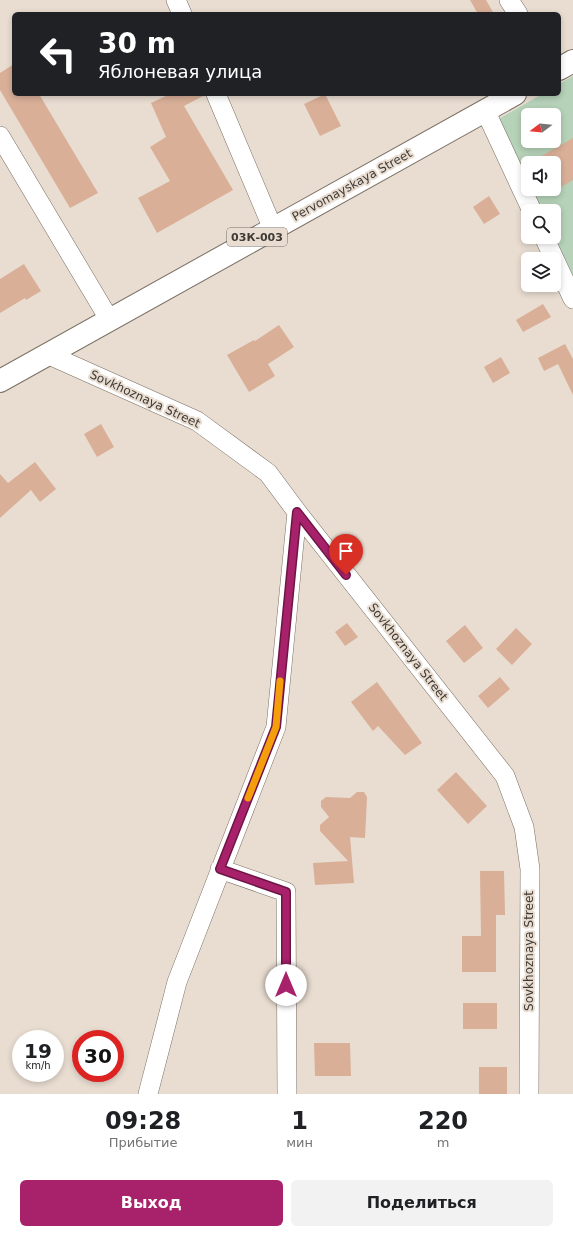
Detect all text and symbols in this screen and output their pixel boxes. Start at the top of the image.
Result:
text: 30 m [98,27,176,60]
icon: left [32,28,84,80]
text: Яблоневая улица [98,61,262,82]
north arrow [521,108,561,148]
map controls [521,108,561,292]
street label: Pervomayskaya Street [290,146,415,224]
button: sound [521,156,561,196]
button: search [521,204,561,244]
road number: 03К-003 [227,228,287,246]
button: layers [521,252,561,292]
street label: Sovkhoznaya Street [88,367,203,431]
pin [329,534,363,575]
icon: arrive [335,540,357,562]
street label: Sovkhoznaya Street [366,600,451,704]
street label: Sovkhoznaya Street [522,891,536,1011]
position arrow [265,964,307,1006]
speed limit sign: 30 [72,1030,124,1082]
text: 19 [24,1039,52,1063]
text: km/h [25,1060,51,1071]
text: 09:28 [105,1107,181,1135]
text: 1 [291,1107,308,1135]
text: 220 [418,1107,468,1135]
text: Прибытие [109,1135,178,1150]
text: мин [286,1135,313,1150]
text: m [437,1135,449,1150]
button: Выход [20,1180,283,1226]
button: Поделиться [291,1180,553,1226]

